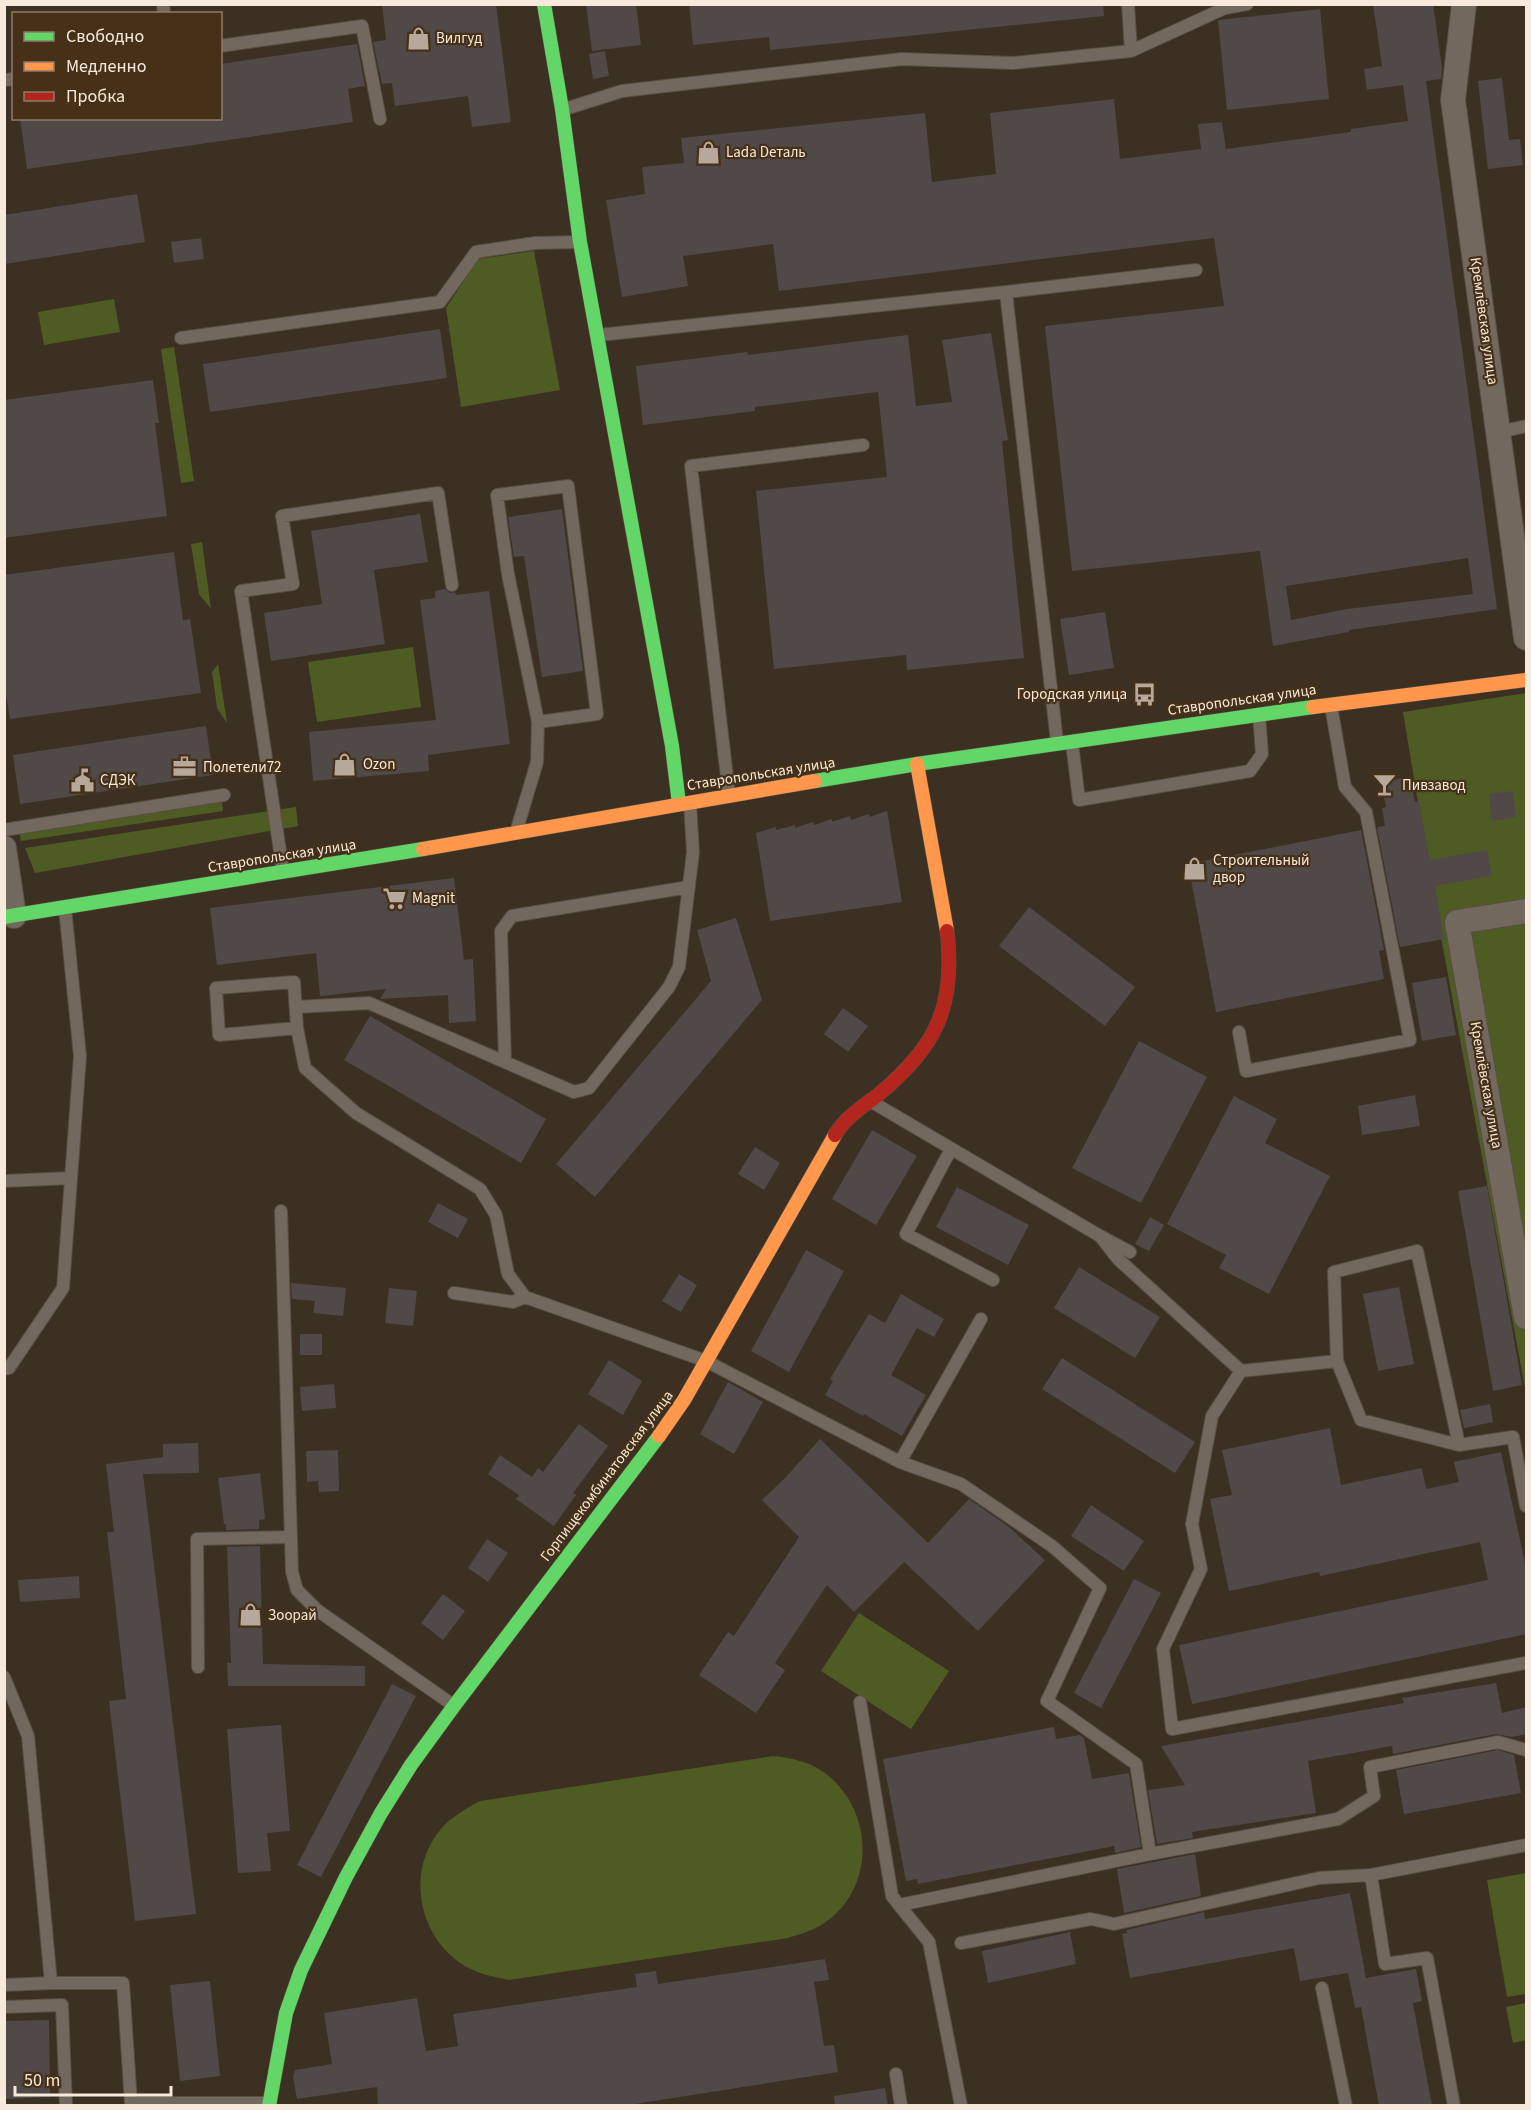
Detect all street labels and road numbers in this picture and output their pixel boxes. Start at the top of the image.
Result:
street label: Кремлёвская улица [1465,256,1503,386]
street label: Ставропольская улица [1166,679,1318,721]
street label: Ставропольская улица [685,752,837,796]
street label: Ставропольская улица [206,834,358,878]
street label: Кремлёвская улица [1464,1020,1508,1150]
street label: Горпищекомбинатовская улица [536,1386,678,1566]

